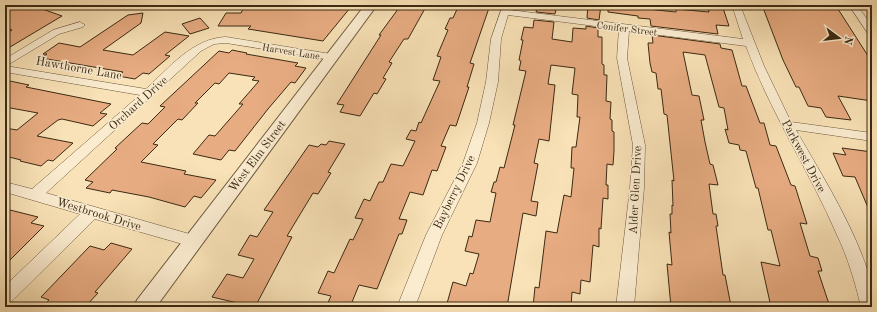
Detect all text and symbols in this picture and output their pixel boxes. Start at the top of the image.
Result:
north arrow [819,18,859,58]
street label: Conifer Street [596,20,658,38]
text: N [841,35,854,46]
street label: Harvest Lane [261,42,321,62]
street label: Hawthorne Lane [35,55,123,83]
street label: Orchard Drive [107,74,171,133]
street label: Parkwest Drive [779,118,828,195]
street label: West Elm Street [227,119,289,195]
street label: Alder Glen Drive [628,145,644,235]
street label: Bayberry Drive [432,153,478,231]
street label: Westbrook Drive [55,196,143,234]

